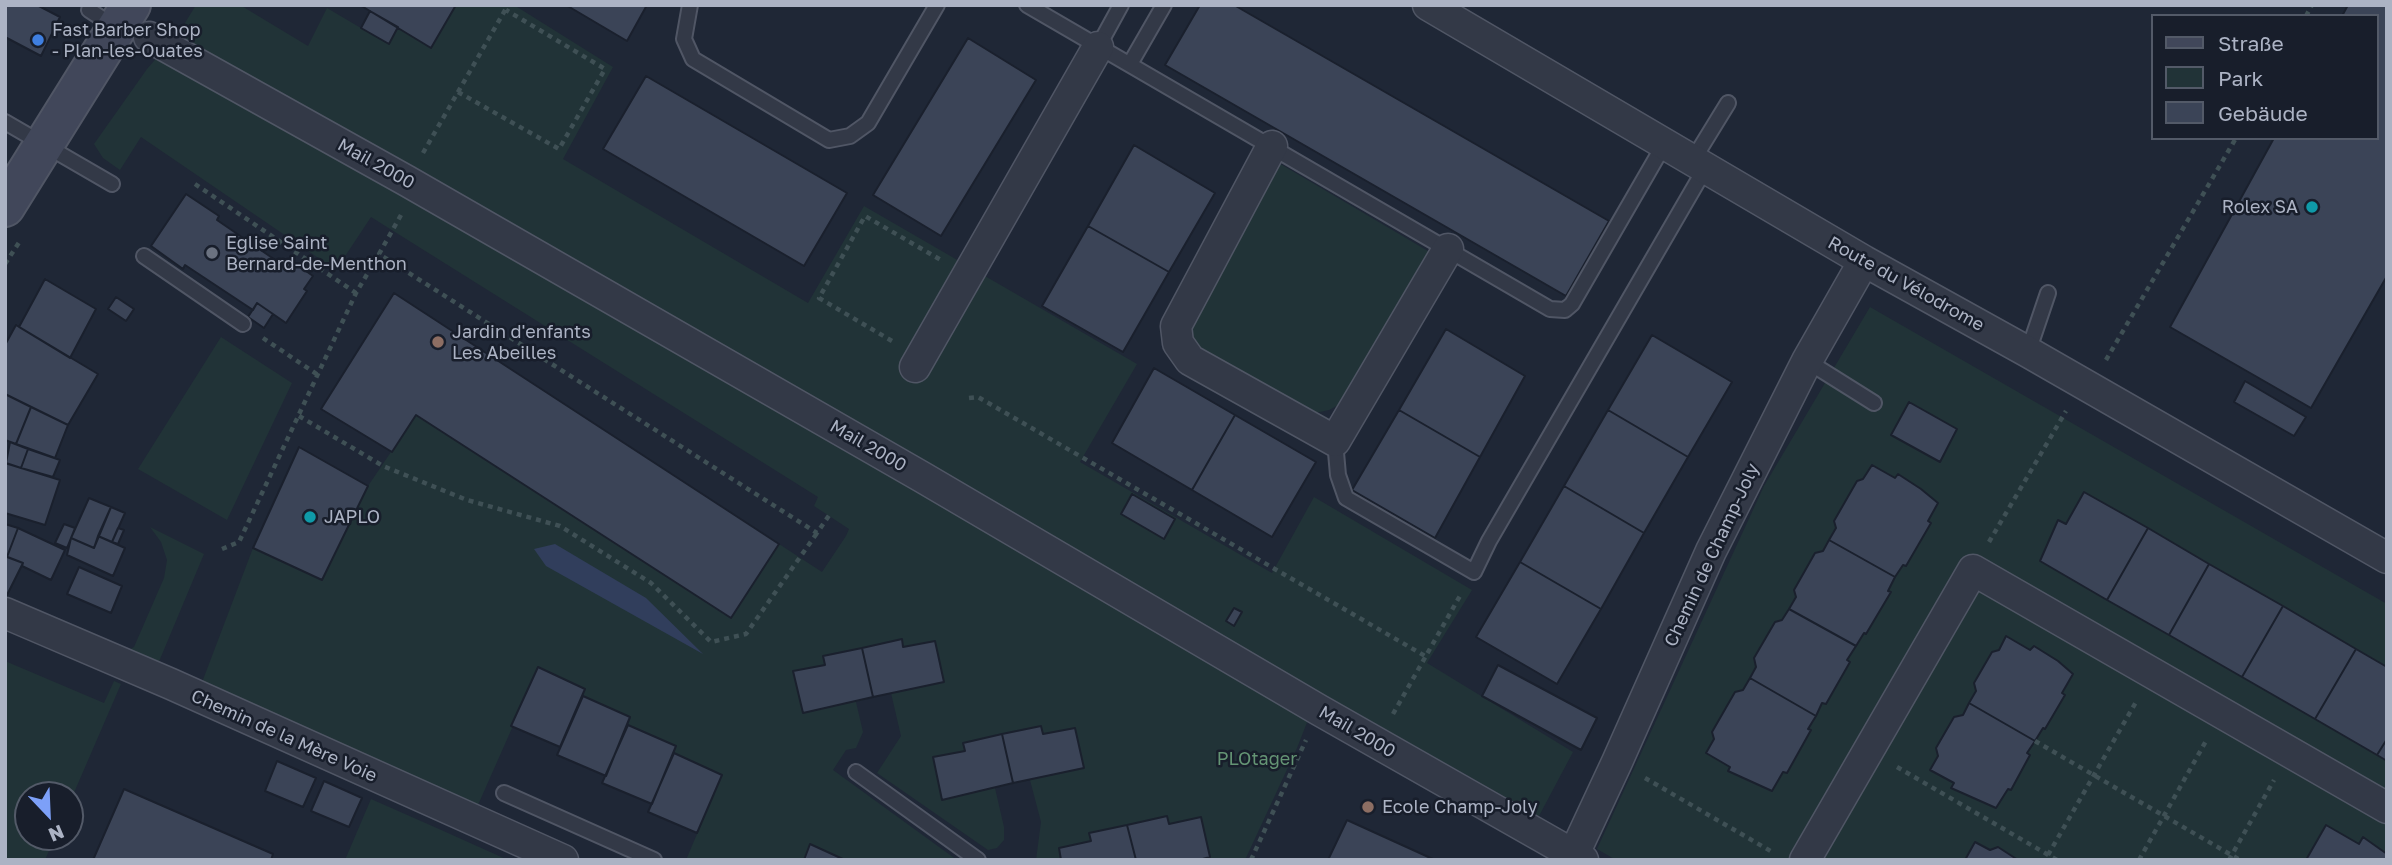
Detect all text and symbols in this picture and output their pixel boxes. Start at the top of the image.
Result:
legend [2150,14,2378,140]
place label: Fast Barber Shop - Plan-les-Ouates [52,19,203,61]
text: Straße [2218,30,2284,56]
marker: Fast Barber Shop - Plan-les-Ouates [30,32,46,48]
text: Park [2218,65,2263,91]
text: Gebäude [2218,100,2308,126]
street label: Mail 2000 [334,134,418,194]
place label: Rolex SA [2222,196,2298,218]
marker: Rolex SA [2304,199,2320,215]
place label: Eglise Saint Bernard-de-Menthon [226,232,407,274]
street label: Route du Vélodrome [1824,232,1988,336]
marker: Eglise Saint Bernard-de-Menthon [204,245,220,261]
place label: Jardin d'enfants Les Abeilles [452,321,591,364]
marker: Jardin d'enfants Les Abeilles [430,334,446,350]
street label: Mail 2000 [826,415,910,477]
street label: Chemin de Champ-Joly [1660,460,1764,650]
place label: JAPLO [324,506,380,528]
marker: JAPLO [302,509,318,525]
street label: Chemin de la Mère Voie [188,685,380,787]
street label: Mail 2000 [1315,701,1399,763]
park label: PLOtager [1217,748,1297,770]
north arrow [14,781,84,851]
place label: Ecole Champ-Joly [1382,796,1538,818]
marker: Ecole Champ-Joly [1360,799,1376,815]
text: N [45,821,68,847]

